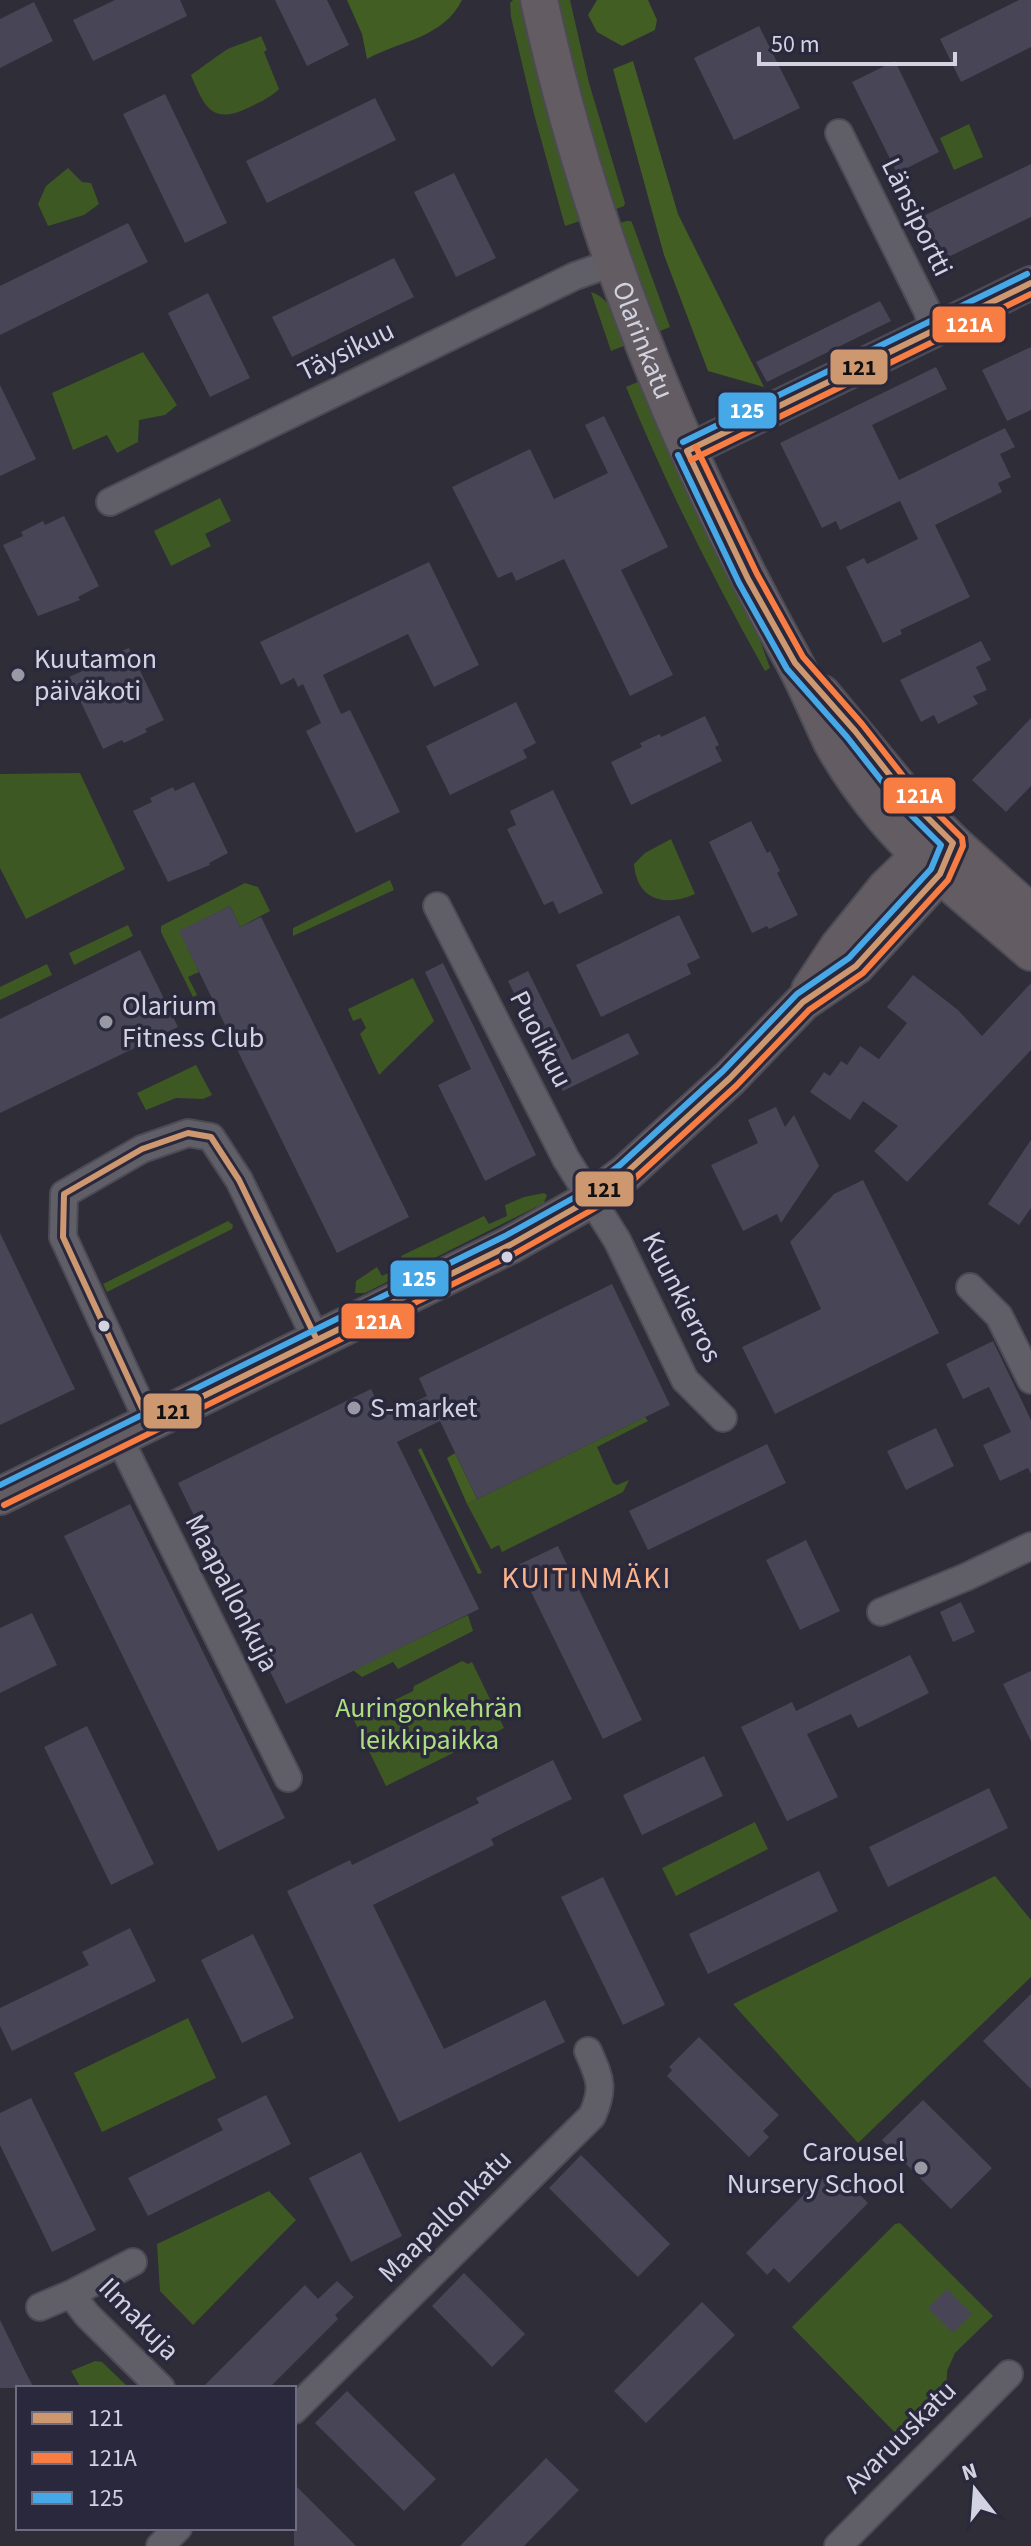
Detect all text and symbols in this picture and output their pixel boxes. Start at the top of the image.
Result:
scale bar [759,16,955,66]
text: 50 m [771,27,820,62]
street label: Länsiportti [871,151,963,283]
street label: Olarinkatu [602,275,684,405]
line badge: 121A [931,305,1007,344]
text: 121A [945,309,993,341]
street label: Täysikuu [291,311,401,391]
line badge: 121 [829,348,889,386]
text: 121 [842,352,876,384]
line badge: 125 [717,391,778,430]
text: 125 [730,395,764,427]
place label: Kuutamon päiväkoti [34,639,157,711]
marker: Kuutamon päiväkoti [9,666,27,684]
line badge: 121A [882,776,957,815]
text: 121A [895,780,943,812]
street label: Puolikuu [500,983,582,1095]
place label: Olarium Fitness Club [122,986,264,1058]
marker: Olarium Fitness Club [97,1013,115,1031]
line badge: 121 [574,1170,635,1208]
text: 121 [587,1174,621,1206]
street label: Kuunkierros [632,1225,732,1369]
unlabelled marker [499,1249,515,1265]
line badge: 125 [389,1259,450,1298]
text: 125 [402,1263,436,1295]
line badge: 121A [340,1302,416,1340]
text: 121A [354,1306,402,1338]
unlabelled marker [96,1318,112,1334]
place label: S-market [370,1388,478,1428]
line badge: 121 [142,1392,203,1430]
text: 121 [156,1396,190,1428]
marker: S-market [345,1399,363,1417]
street label: Maapallonkuja [175,1507,289,1679]
district label: KUITINMÄKI [502,1557,672,1600]
park label: Auringonkehrän leikkipaikka [335,1688,523,1760]
place label: Carousel Nursery School [727,2132,905,2204]
street label: Maapallonkatu [369,2140,521,2292]
marker: Carousel Nursery School [912,2159,930,2177]
street label: Ilmakuja [89,2269,189,2369]
street label: Avaruuskatu [834,2371,966,2503]
legend [16,2386,296,2530]
text: 121 [88,2401,124,2436]
text: 121A [88,2441,137,2476]
north arrow [935,2450,1015,2530]
text: N [958,2454,981,2489]
text: 125 [88,2481,124,2516]

